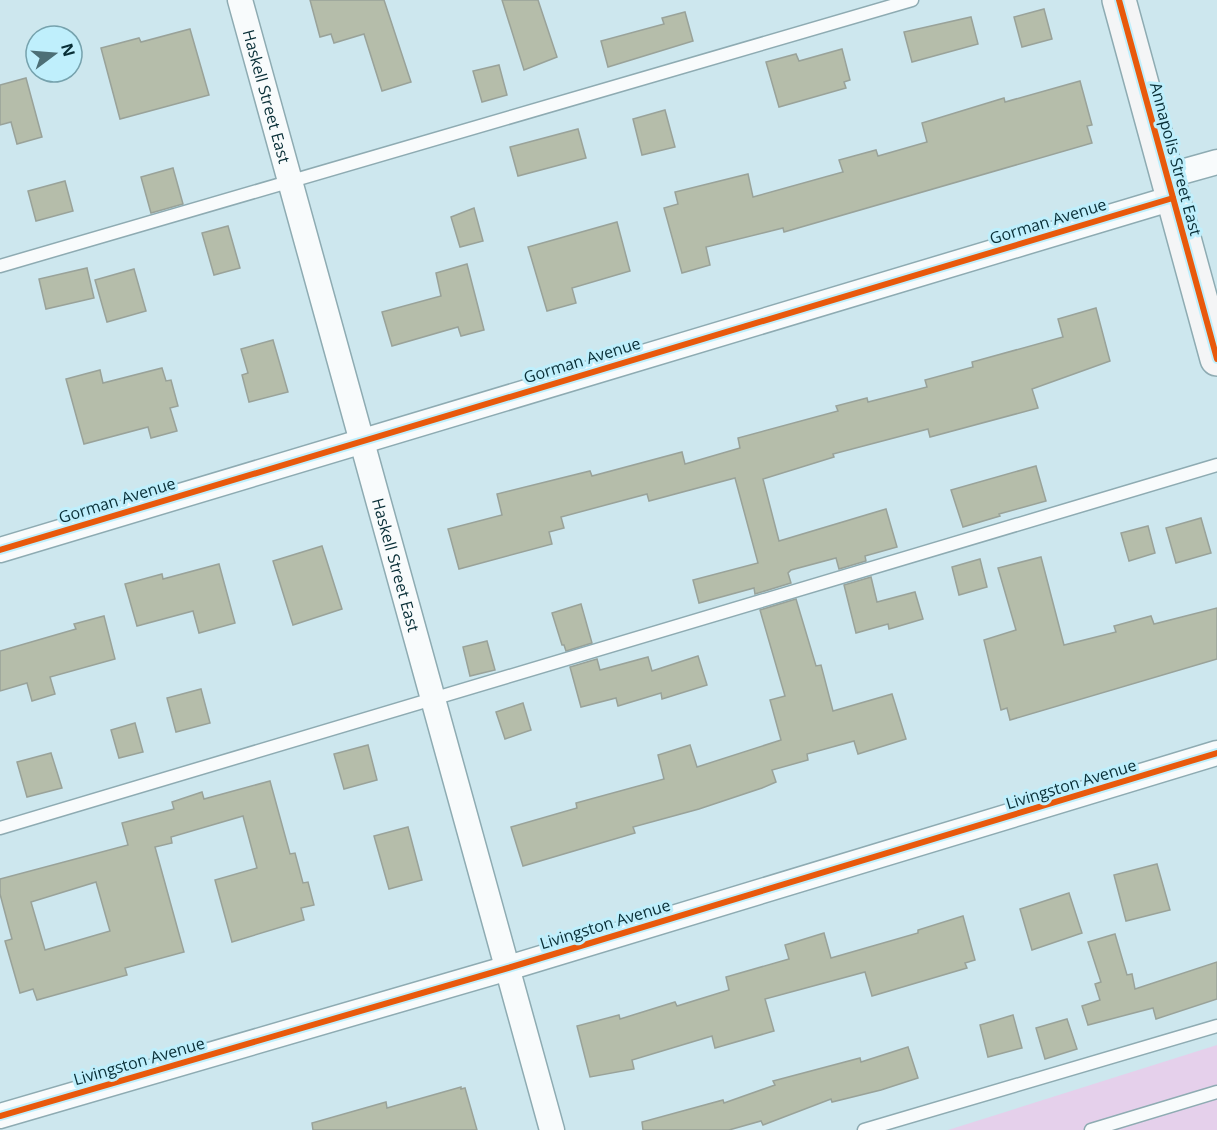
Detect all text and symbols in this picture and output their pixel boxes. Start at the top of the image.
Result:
north arrow [24,24,84,84]
street label: Haskell Street East [238,27,296,166]
text: N [56,41,81,59]
street label: Annapolis Street East [1145,80,1207,238]
street label: Gorman Avenue [987,193,1109,249]
street label: Gorman Avenue [521,332,643,388]
street label: Gorman Avenue [56,472,178,528]
street label: Haskell Street East [367,495,425,635]
street label: Livingston Avenue [1003,754,1139,814]
street label: Livingston Avenue [537,894,673,954]
street label: Livingston Avenue [71,1032,207,1090]

